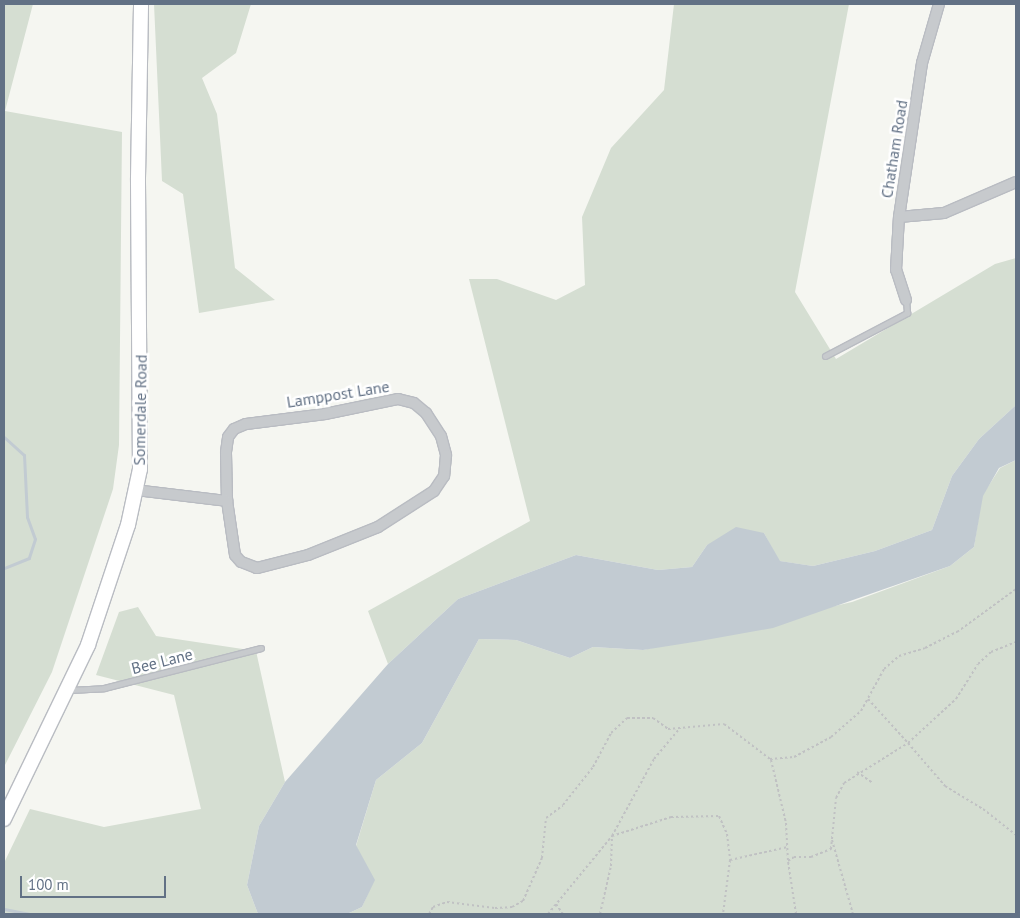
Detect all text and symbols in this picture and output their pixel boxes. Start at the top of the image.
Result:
street label: Chatham Road [877,99,911,199]
street label: Somerdale Road [129,354,151,466]
street label: Lamppost Lane [285,376,391,412]
street label: Bee Lane [129,644,195,678]
scale bar [22,866,169,898]
text: 100 m [28,875,69,894]

